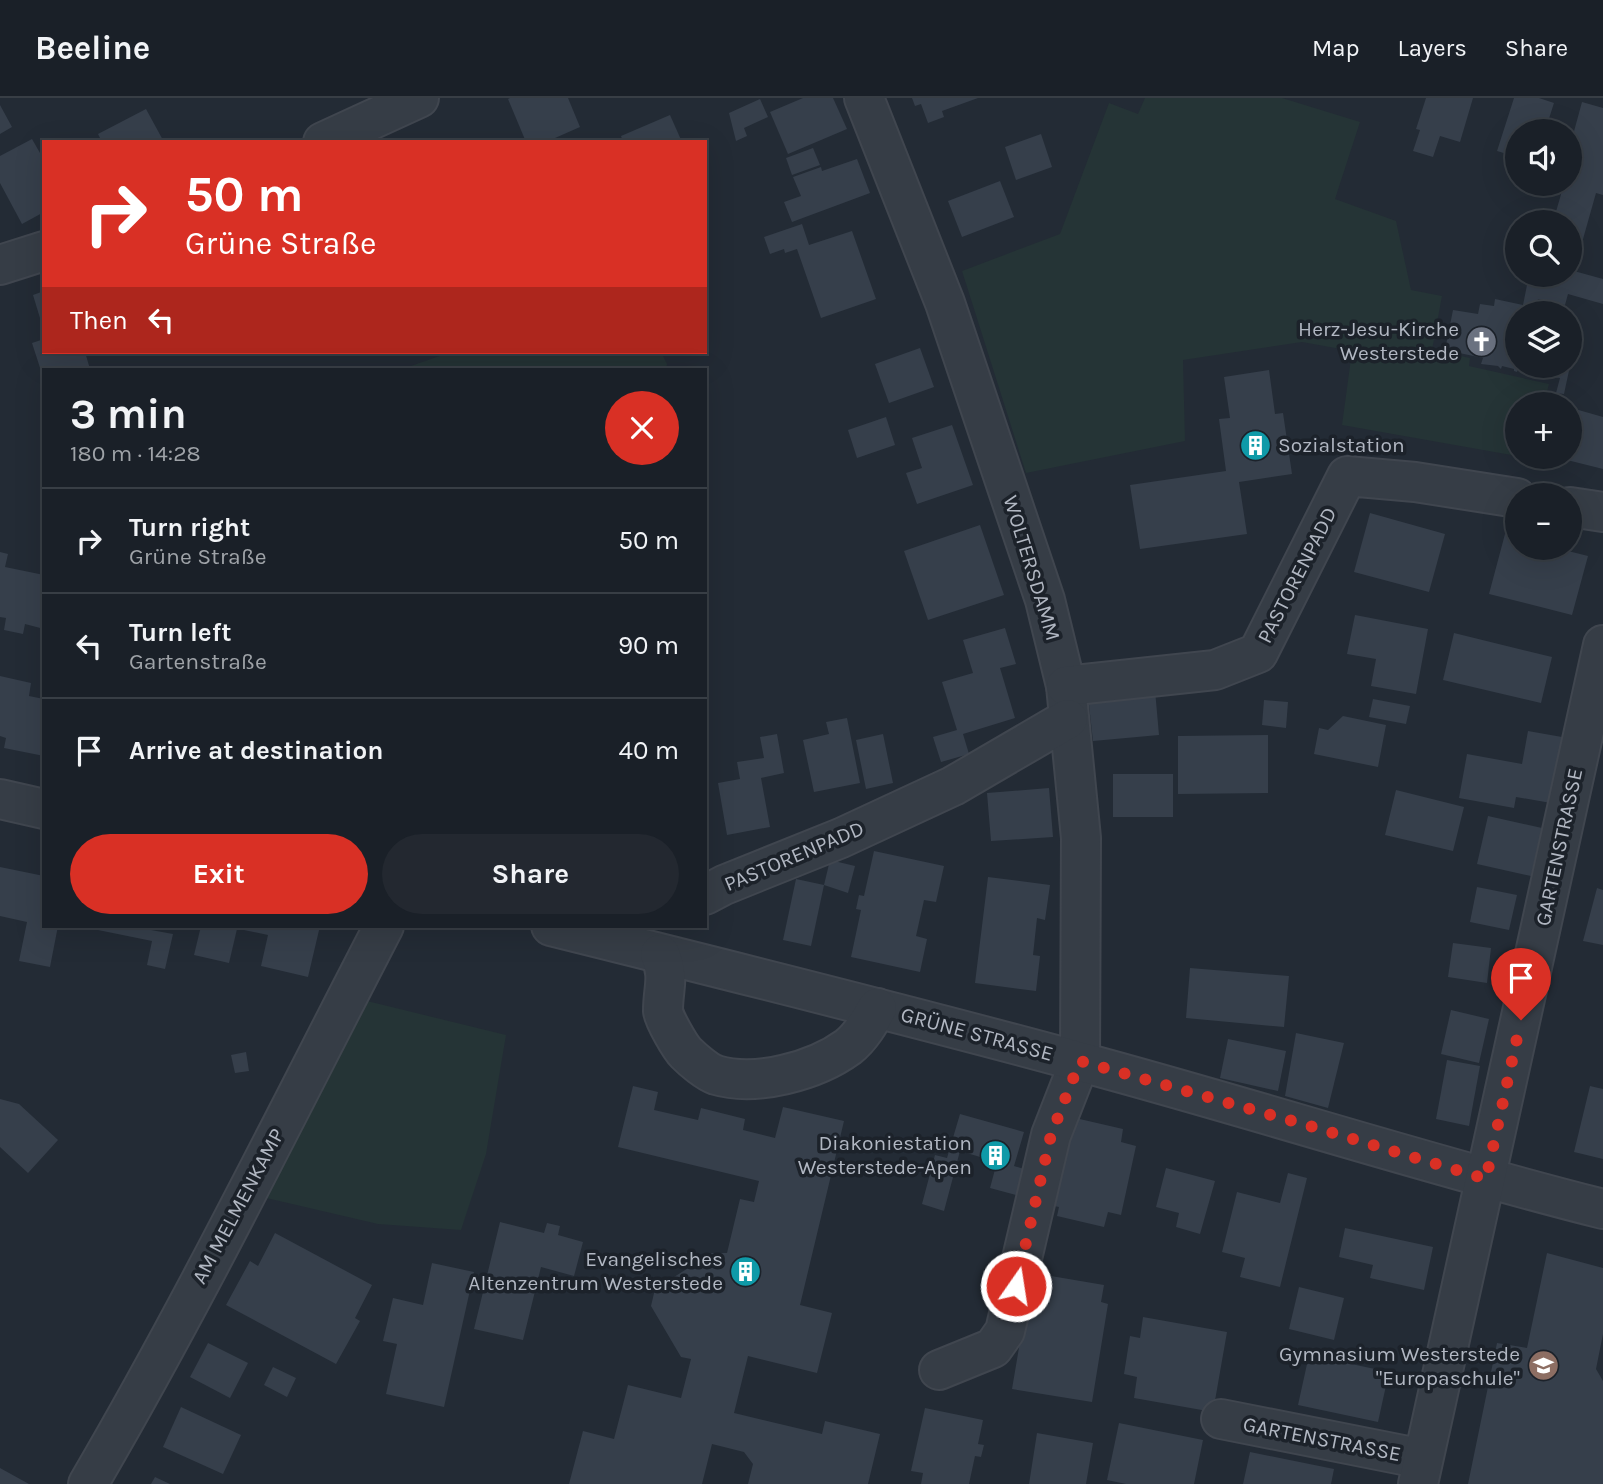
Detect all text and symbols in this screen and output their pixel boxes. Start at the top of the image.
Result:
text: Beeline [35,29,150,67]
text: Map [1312,34,1360,62]
text: Layers [1398,34,1467,62]
text: Share [1505,34,1568,62]
map controls [1505,119,1582,560]
button: sound [1505,119,1582,196]
text: 50 m [185,166,303,223]
icon: right [70,168,161,259]
button: search [1505,210,1582,287]
text: Grüne Straße [185,225,377,262]
icon: left [142,301,180,339]
button: layers [1505,301,1582,378]
text: Then [70,305,128,336]
place label: Herz-Jesu-Kirche Westerstede [1298,317,1459,365]
church icon: Herz-Jesu-Kirche Westerstede [1465,324,1499,358]
text: 3 min [70,389,187,439]
button: close [605,391,679,465]
button: + [1505,392,1582,469]
building icon: Sozialstation [1238,428,1272,462]
place label: Sozialstation [1278,433,1405,457]
text: 180 m · 14:28 [70,440,201,467]
button: − [1505,483,1582,560]
street label: WOLTERSDAMM [999,493,1065,643]
street label: PASTORENPADD [1252,503,1342,647]
text: Turn right [129,512,250,543]
icon: right [70,522,108,560]
text: 50 m [618,525,679,556]
text: Grüne Straße [129,543,267,570]
text: Turn left [129,617,231,648]
icon: left [70,627,108,665]
text: 90 m [618,630,679,661]
text: Gartenstraße [129,648,267,675]
icon: arrive [70,732,108,770]
text: Arrive at destination [129,735,383,766]
text: 40 m [619,735,679,766]
street label: GARTENSTRASSE [1531,766,1587,928]
street label: PASTORENPADD [721,816,867,896]
button: Exit [70,834,368,914]
button: Share [382,834,679,914]
pin [1491,948,1551,1020]
icon: arrive [1502,959,1540,997]
street label: GRÜNE STRASSE [898,1002,1056,1066]
street label: AM MELMENKAMP [187,1124,289,1288]
place label: Diakoniestation Westerstede-Apen [798,1131,972,1179]
building icon: Diakoniestation Westerstede-Apen [978,1138,1012,1172]
place label: Evangelisches Altenzentrum Westerstede [468,1247,723,1295]
position arrow [979,1249,1053,1323]
building icon: Evangelisches Altenzentrum Westerstede [729,1254,763,1288]
place label: Gymnasium Westerstede "Europaschule" [1279,1342,1520,1390]
school or university icon: Gymnasium Westerstede "Europaschule" [1526,1349,1560,1383]
street label: GARTENSTRASSE [1241,1412,1403,1466]

